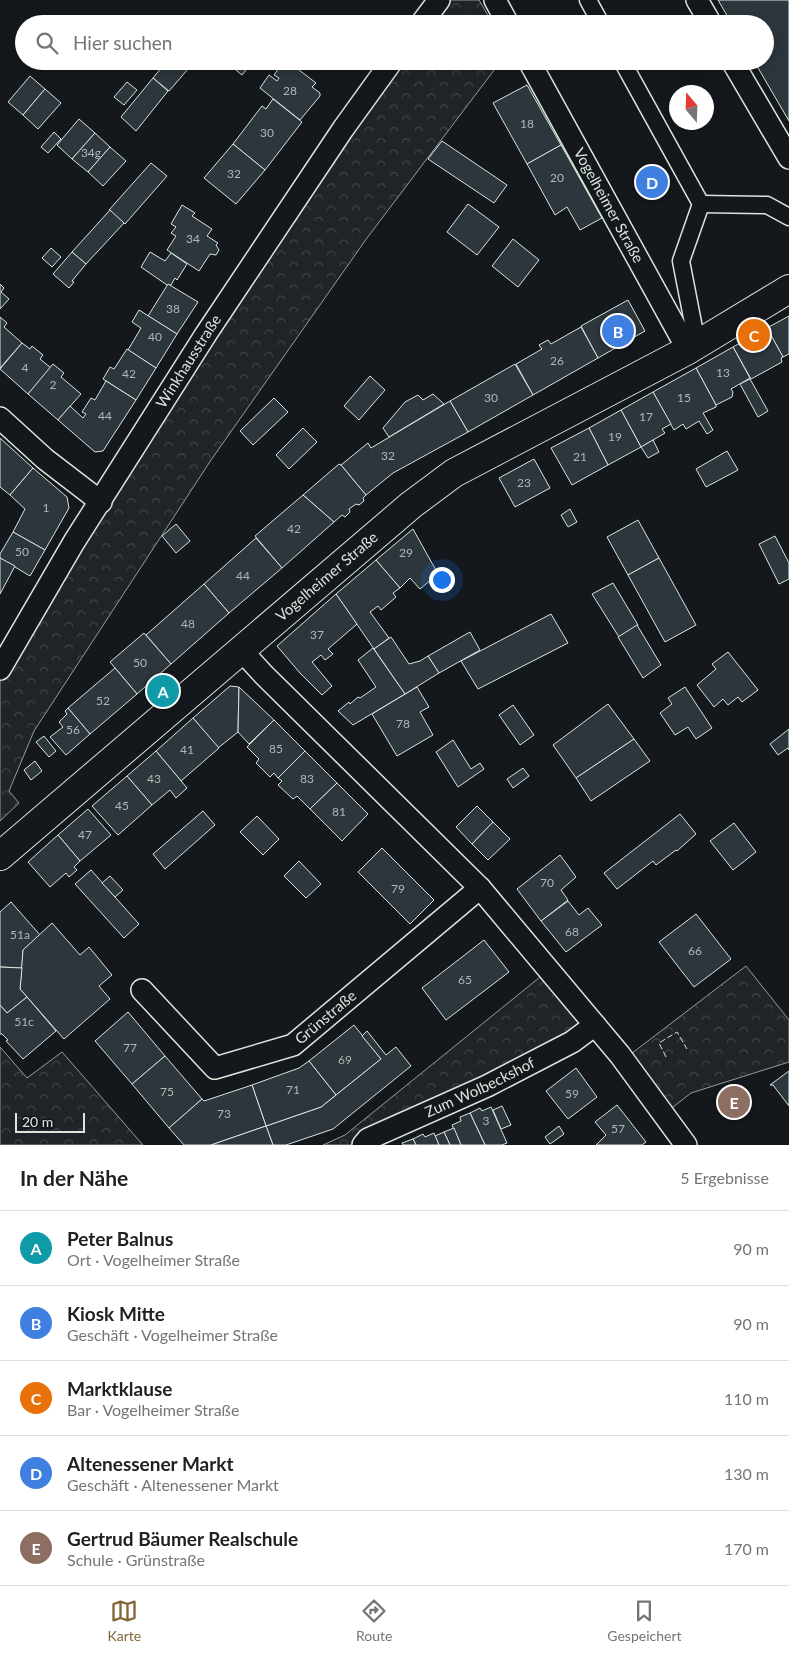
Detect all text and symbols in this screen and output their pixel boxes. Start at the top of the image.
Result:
search box [15,15,774,70]
icon: search [33,29,61,57]
text: Hier suchen [73,31,172,54]
house number: 28 [283,83,297,98]
north arrow [669,85,714,130]
house number: 18 [520,116,534,131]
house number: 30 [260,125,274,140]
street label: Vogelheimer Straße [571,144,648,266]
house number: 34g [81,145,101,160]
pin: D [636,163,668,201]
house number: 32 [227,166,241,181]
house number: 20 [550,170,564,185]
house number: 34 [186,231,200,246]
house number: 38 [166,301,180,316]
street label: Winkhausstraße [152,311,224,411]
pin: B [602,312,634,350]
pin: C [738,316,770,354]
house number: 40 [148,329,162,344]
house number: 26 [550,353,564,368]
house number: 4 [22,360,29,375]
house number: 13 [716,365,730,380]
house number: 42 [122,366,136,381]
house number: 2 [50,377,57,392]
house number: 30 [484,390,498,405]
house number: 15 [677,390,691,405]
house number: 44 [98,408,112,423]
house number: 17 [639,409,653,424]
house number: 19 [608,429,622,444]
house number: 32 [381,448,395,463]
house number: 21 [573,449,587,464]
house number: 23 [517,475,531,490]
house number: 1 [43,500,50,515]
house number: 42 [287,521,301,536]
street label: Vogelheimer Straße [272,527,381,625]
house number: 50 [15,544,29,559]
house number: 29 [399,545,413,560]
your location [429,567,455,593]
house number: 44 [236,568,250,583]
house number: 48 [181,616,195,631]
house number: 37 [310,627,324,642]
house number: 50 [133,655,147,670]
pin: A [147,672,179,710]
house number: 52 [96,693,110,708]
house number: 78 [396,716,410,731]
house number: 56 [66,722,80,737]
house number: 85 [269,741,283,756]
house number: 41 [180,742,194,757]
house number: 43 [147,771,161,786]
house number: 83 [300,771,314,786]
house number: 45 [115,798,129,813]
house number: 81 [332,804,346,819]
house number: 47 [78,827,92,842]
house number: 70 [540,875,554,890]
house number: 79 [391,881,405,896]
house number: 68 [565,924,579,939]
house number: 51a [10,927,30,942]
house number: 66 [688,943,702,958]
house number: 65 [458,972,472,987]
street label: Grünstraße [291,986,360,1047]
house number: 51c [14,1014,34,1029]
house number: 77 [123,1040,137,1055]
house number: 69 [338,1052,352,1067]
street label: Zum Wolbeckshof [422,1053,538,1120]
house number: 71 [286,1082,300,1097]
pin: E [718,1083,750,1121]
house number: 75 [160,1084,174,1099]
house number: 59 [565,1086,579,1101]
house number: 73 [217,1106,231,1121]
scale bar [15,1110,85,1133]
text: 20 m [22,1113,53,1130]
house number: 3 [483,1113,490,1128]
house number: 57 [611,1121,625,1136]
text: In der Nähe [20,1165,128,1190]
text: 5 Ergebnisse [680,1168,769,1187]
text: Peter Balnus [67,1227,173,1250]
text: A [30,1239,42,1258]
text: 90 m [733,1239,769,1258]
text: Ort · Vogelheimer Straße [67,1250,240,1269]
text: Kiosk Mitte [67,1302,165,1325]
text: B [31,1314,41,1333]
text: 90 m [733,1314,769,1333]
text: Geschäft · Vogelheimer Straße [67,1325,278,1344]
text: Marktklause [67,1377,172,1400]
text: C [31,1389,41,1408]
text: 110 m [724,1389,769,1408]
text: Bar · Vogelheimer Straße [67,1400,239,1419]
text: Altenessener Markt [67,1452,234,1475]
text: D [30,1464,42,1483]
text: 130 m [724,1464,769,1483]
text: Geschäft · Altenessener Markt [67,1475,279,1494]
text: Gertrud Bäumer Realschule [67,1527,298,1550]
text: E [31,1539,41,1558]
text: 170 m [724,1539,769,1558]
text: Schule · Grünstraße [67,1550,205,1569]
tab: Karte [107,1597,141,1644]
tab: Route [356,1597,392,1644]
tab: Gespeichert [607,1597,682,1644]

